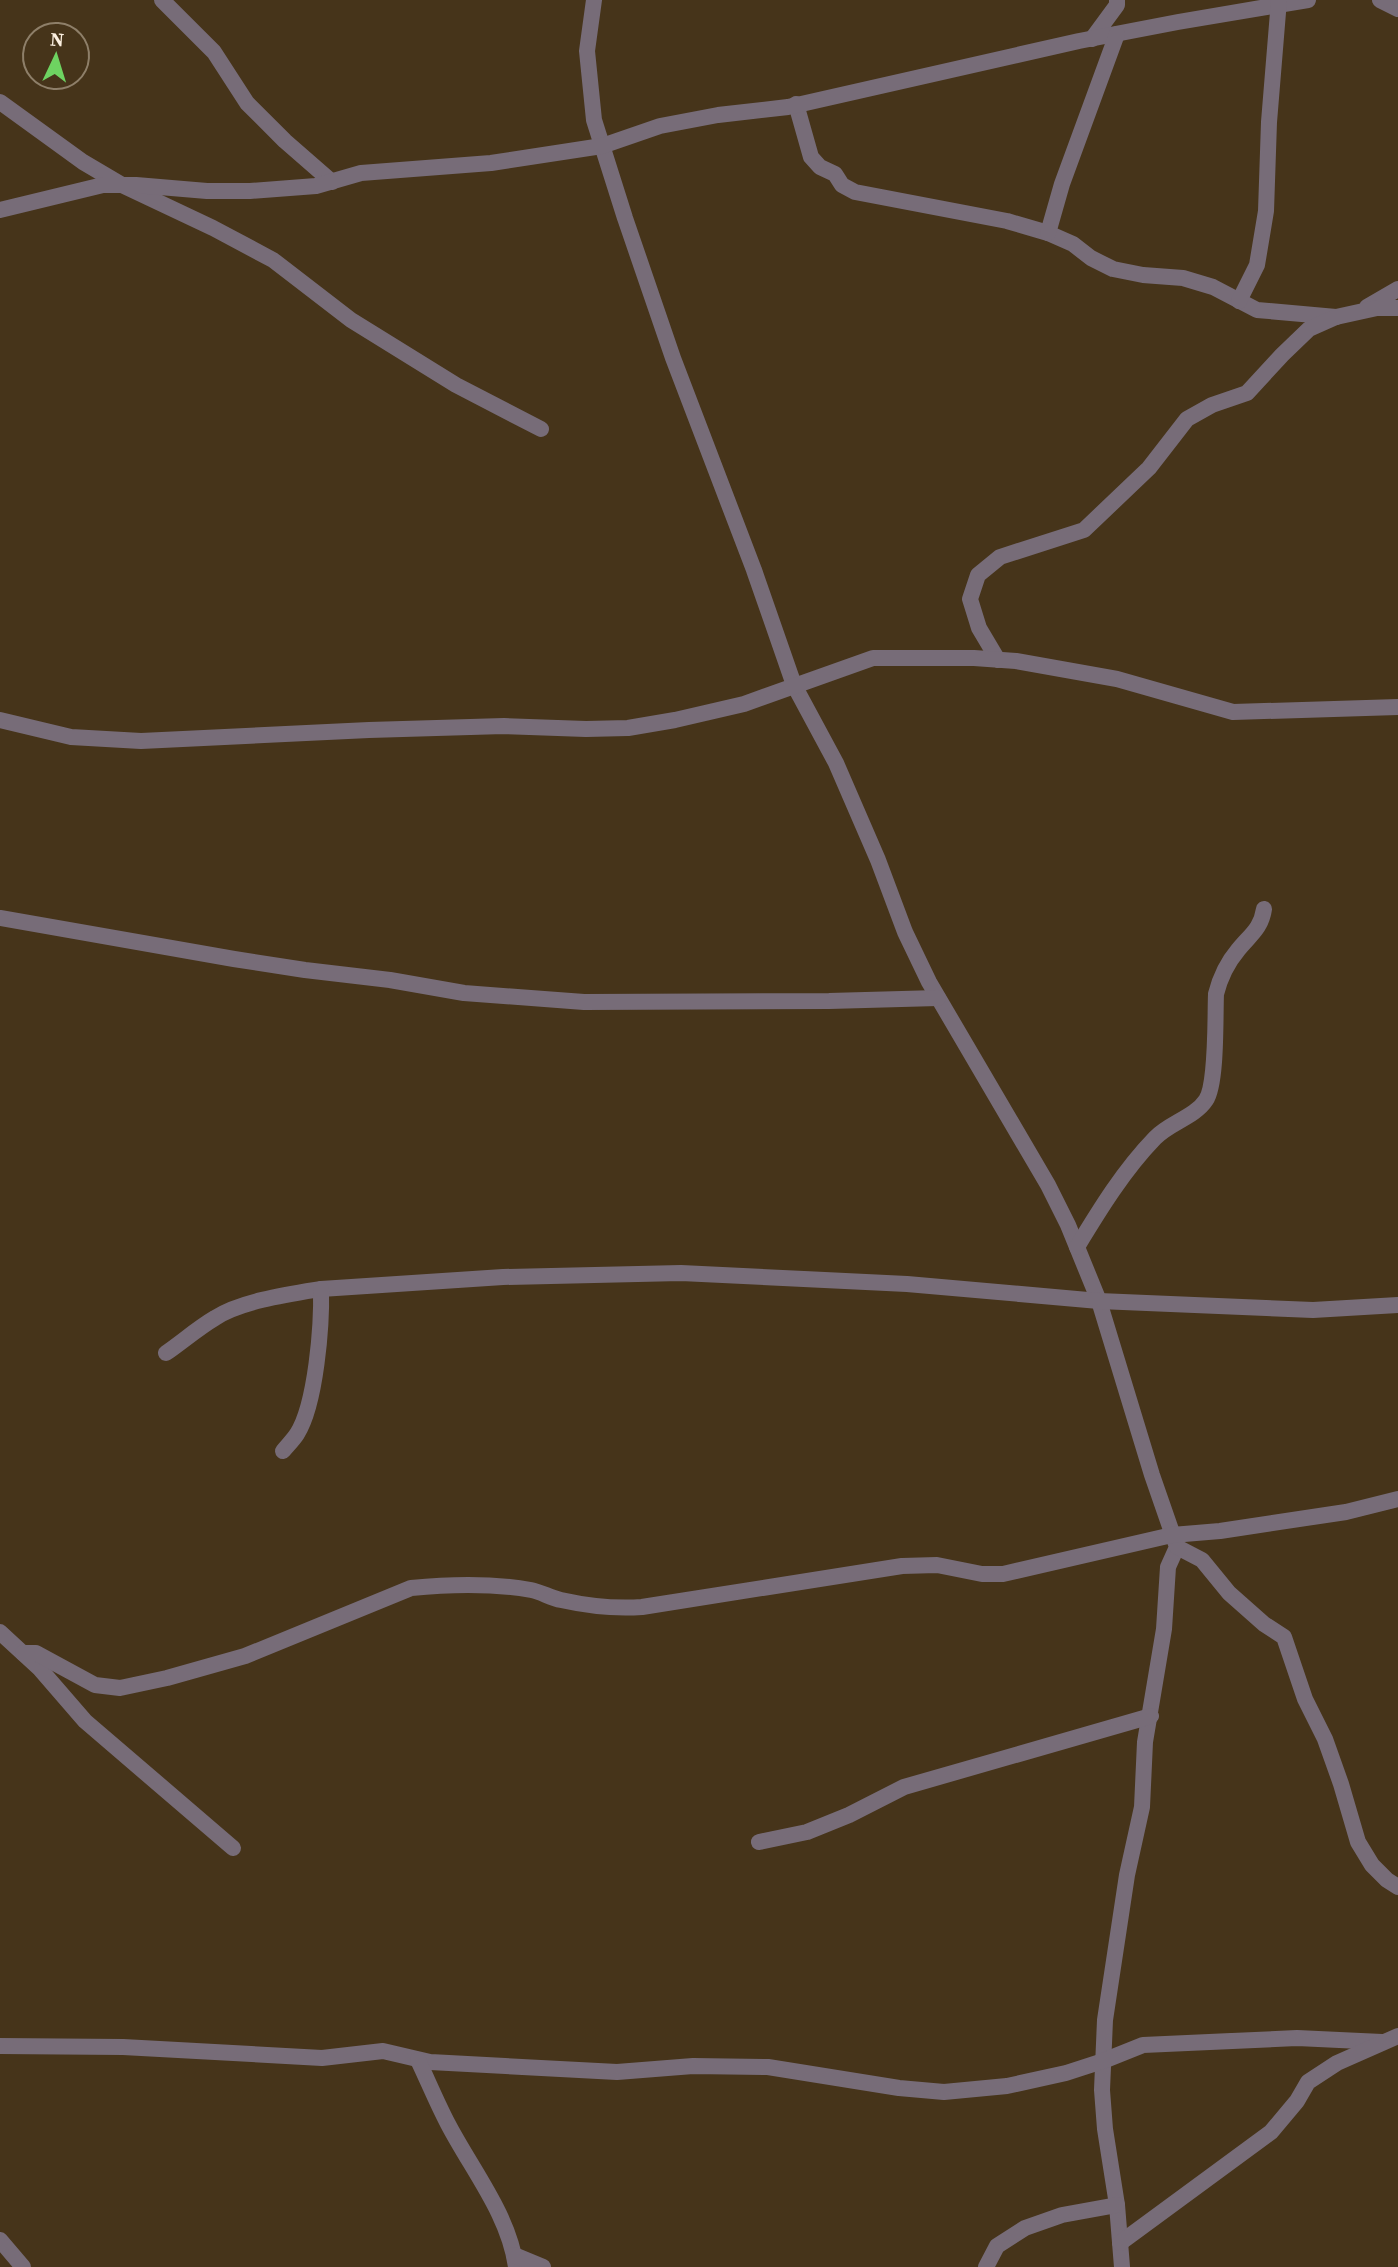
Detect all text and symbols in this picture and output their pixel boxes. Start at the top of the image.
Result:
north arrow [21,21,91,91]
text: N [49,26,65,53]

